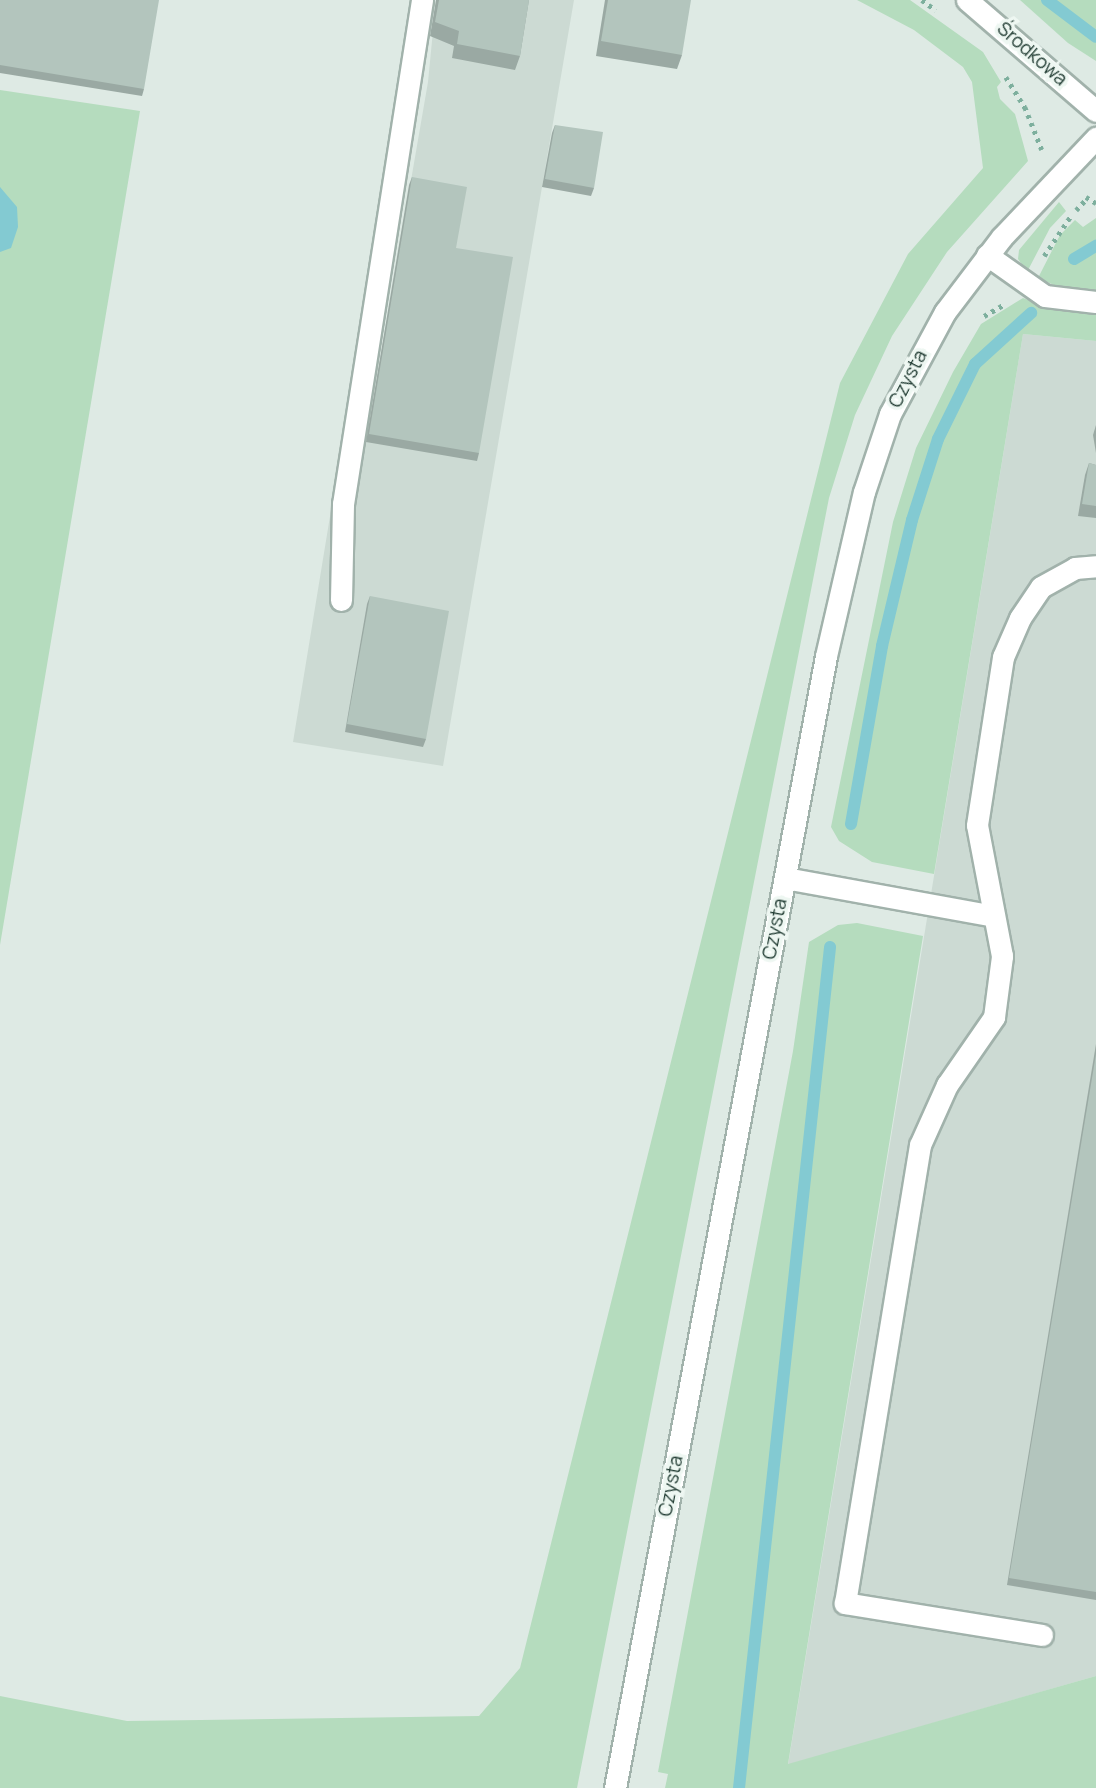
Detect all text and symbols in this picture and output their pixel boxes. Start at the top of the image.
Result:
street label: Środkowa [992,17,1072,91]
street label: Czysta [884,346,932,412]
street label: Czysta [758,897,792,961]
street label: Czysta [654,1454,688,1518]

